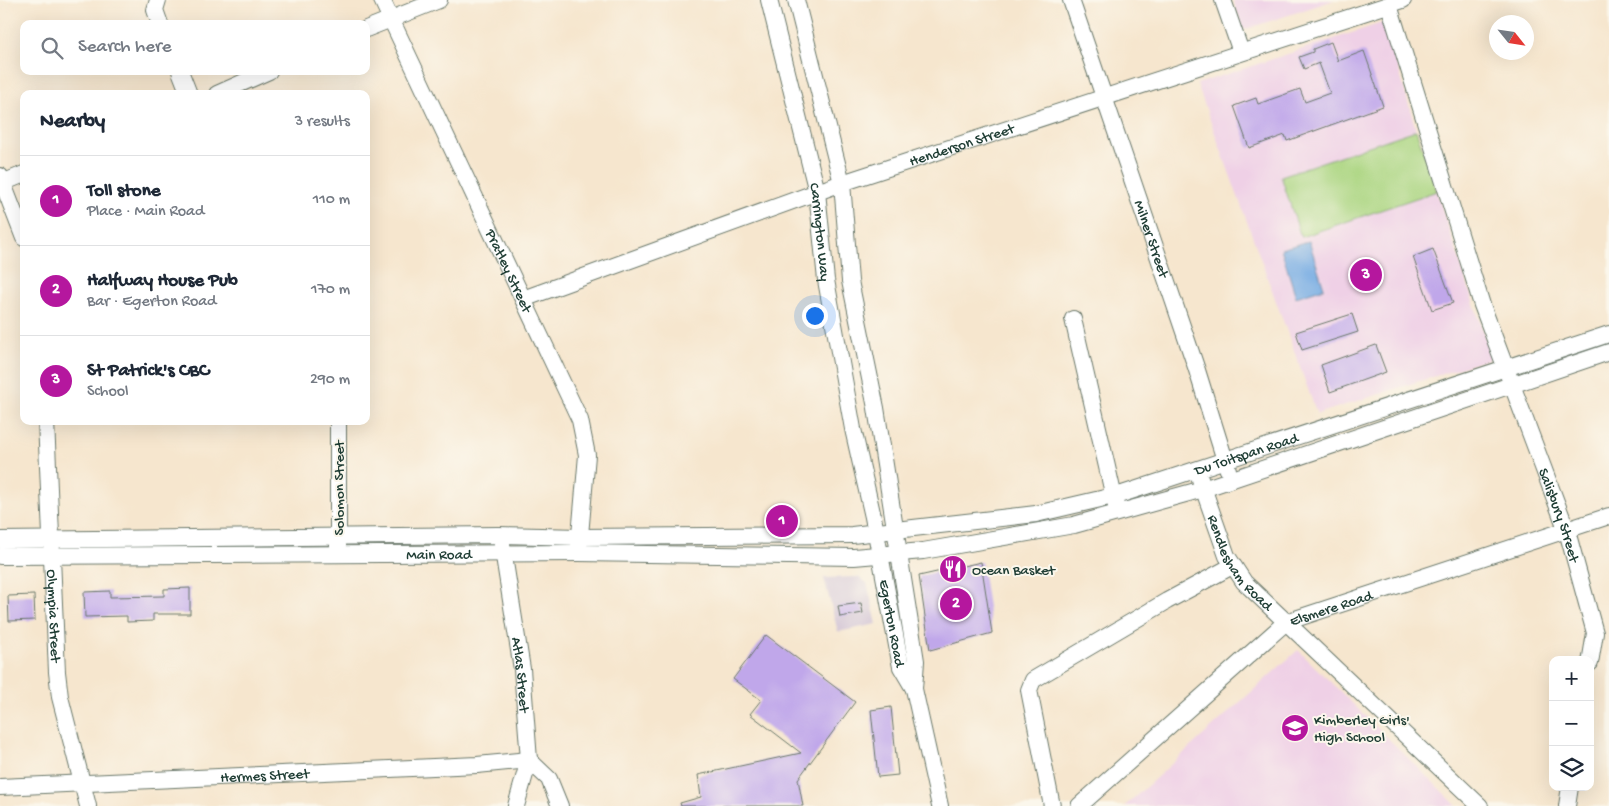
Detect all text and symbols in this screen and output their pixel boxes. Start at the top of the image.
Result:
north arrow [1489,15,1534,60]
search box [20,20,370,75]
icon: search [38,34,66,62]
text: Search here [78,36,172,59]
text: Nearby [40,110,105,135]
text: 3 results [295,113,350,132]
street label: Henderson Street [907,120,1019,171]
text: Toll stone [87,180,161,203]
street label: Carrington Way [804,181,833,283]
text: 1 [53,191,59,210]
text: 110 m [313,191,350,210]
street label: Milner Street [1129,198,1173,282]
text: Place · Main Road [87,203,204,222]
street label: Pratley Street [480,226,536,318]
pin: 3 [1350,256,1382,294]
text: Halfway House Pub [87,270,238,293]
text: 2 [52,281,60,300]
text: 170 m [311,281,350,300]
text: Bar · Egerton Road [87,293,217,312]
your location [802,303,828,329]
text: St Patrick's CBC [87,360,209,383]
text: 3 [52,371,60,390]
text: 290 m [310,371,350,390]
text: School [87,383,129,402]
street label: Du Toitspan Road [1191,429,1302,481]
street label: Solomon Street [331,439,349,535]
street label: Salisbury Street [1533,466,1583,566]
pin: 1 [766,502,798,540]
street label: Rendlesham Road [1202,513,1277,616]
street label: Main Road [406,547,473,565]
restaurant icon: Ocean Basket [938,554,968,584]
place label: Ocean Basket [972,562,1057,580]
street label: Olympia Street [42,569,64,665]
street label: Egerton Road [874,578,908,670]
pin: 2 [940,585,972,623]
street label: Elsmere Road [1288,587,1376,631]
street label: Atlas Street [506,636,532,715]
map controls [1549,656,1594,791]
button: + [1549,656,1594,701]
button: − [1549,701,1594,746]
place label: Kimberley Girls' High School [1314,712,1410,747]
school or university icon: Kimberley Girls' High School [1280,713,1310,743]
button: layers [1549,746,1594,791]
street label: Hermes Street [220,766,312,788]

